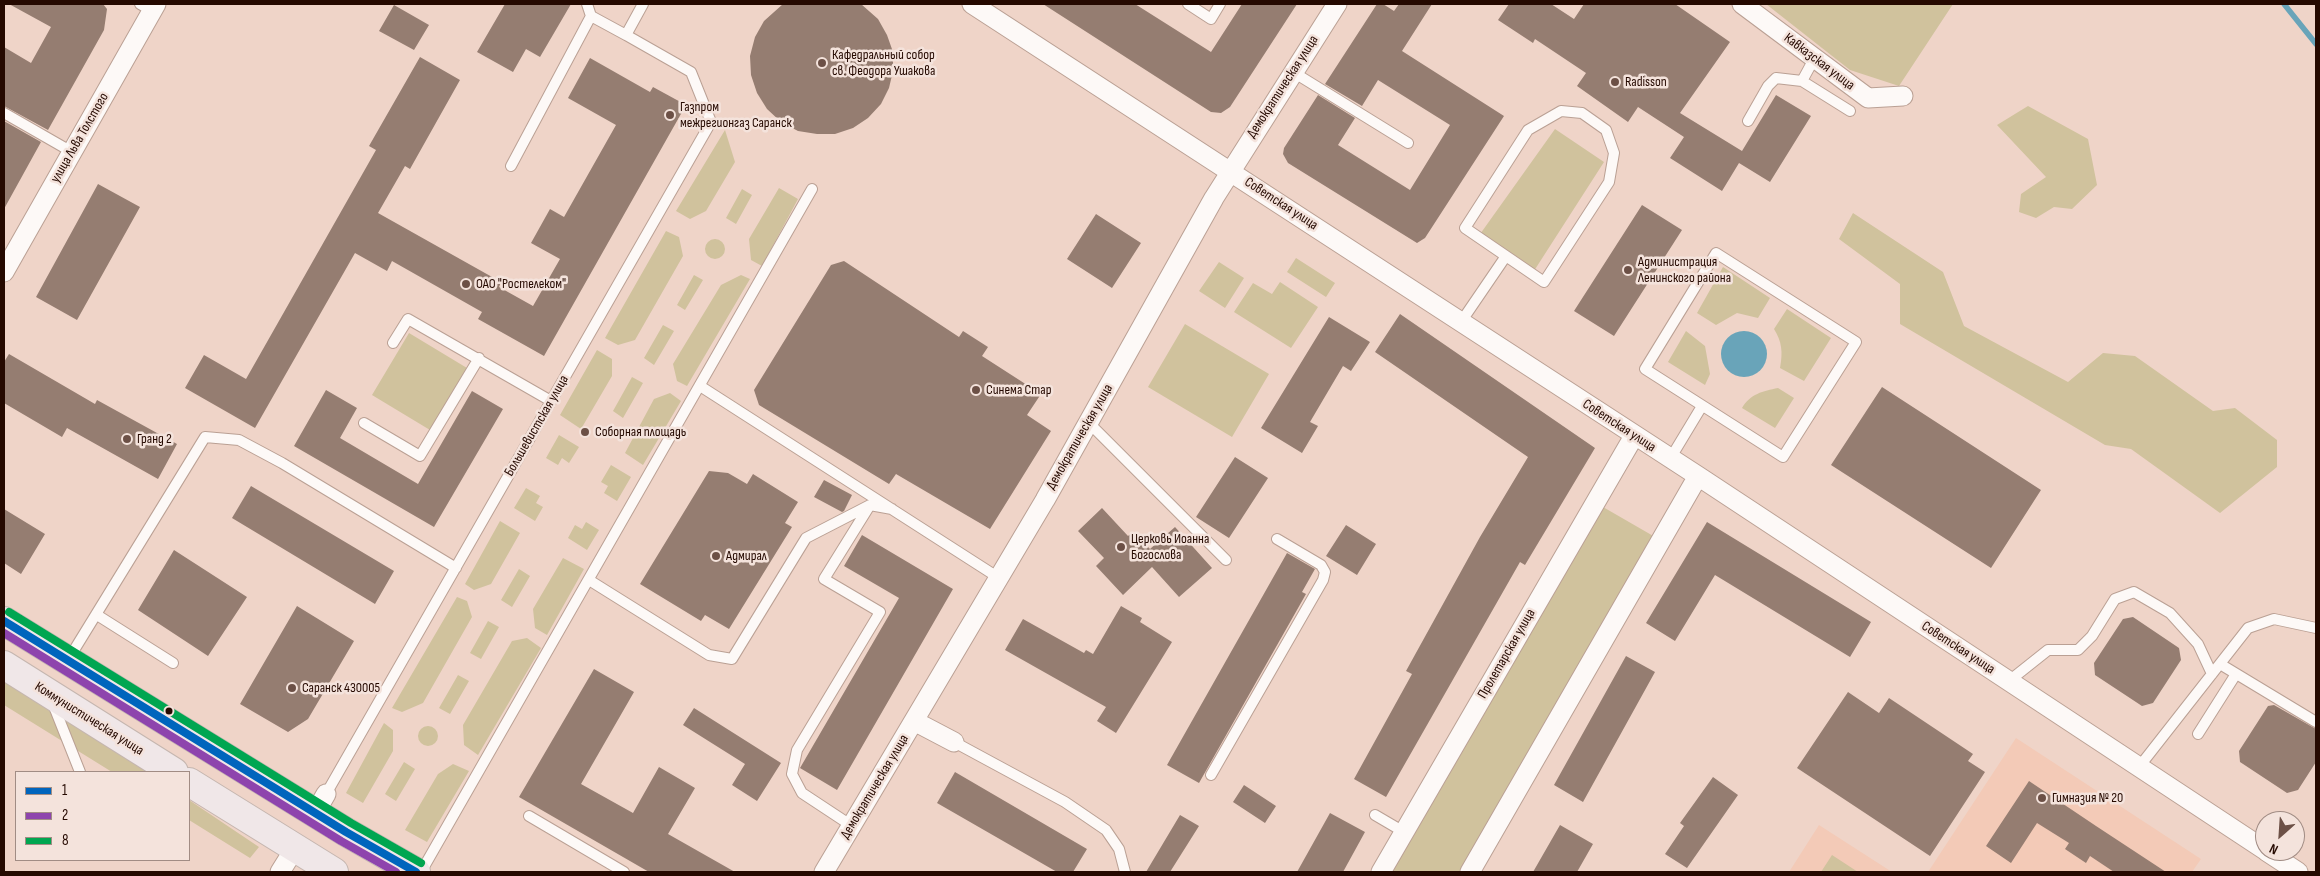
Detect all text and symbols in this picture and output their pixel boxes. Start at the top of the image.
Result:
street label: Кавказская улица [1780,30,1858,94]
street label: Демократическая улица [1244,33,1322,141]
place label: Кафедральный собор св. Феодора Ушакова [832,47,935,80]
marker: Кафедральный собор св. Феодора Ушакова [816,57,828,69]
place label: Radisson [1625,74,1667,90]
marker: Radisson [1609,76,1621,88]
street label: улица Льва Толстого [47,90,113,186]
place label: Газпром межрегионгаз Саранск [680,99,792,132]
marker: Газпром межрегионгаз Саранск [664,109,676,121]
street label: Советская улица [1241,174,1321,234]
place label: Администрация Ленинского района [1638,254,1731,286]
marker: Администрация Ленинского района [1622,264,1634,276]
place label: ОАО "Ростелеком" [476,276,566,292]
marker: ОАО "Ростелеком" [460,278,472,290]
street label: Большевистская улица [501,372,573,480]
street label: Демократическая улица [1043,381,1117,493]
place label: Синема Стар [986,382,1051,398]
marker: Синема Стар [970,384,982,396]
street label: Советская улица [1579,396,1659,456]
place label: Соборная площадь [595,424,686,440]
marker: Соборная площадь [579,426,591,438]
place label: Гранд 2 [137,431,172,447]
marker: Гранд 2 [121,433,133,445]
place label: Церковь Иоанна Богослова [1131,531,1209,564]
marker: Церковь Иоанна Богослова [1115,541,1127,553]
place label: Адмирал [726,548,767,564]
marker: Адмирал [710,550,722,562]
street label: Пролетарская улица [1475,606,1539,702]
street label: Советская улица [1918,618,1998,678]
street label: Коммунистическая улица [31,679,147,759]
place label: Саранск 430005 [302,680,380,696]
marker: Саранск 430005 [286,682,298,694]
unlabelled marker [164,706,174,716]
street label: Демократическая улица [837,732,913,842]
legend [15,771,190,861]
text: 1 [62,781,67,800]
place label: Гимназия № 20 [2052,790,2123,806]
marker: Гимназия № 20 [2036,792,2048,804]
text: 2 [62,806,68,825]
north arrow [2255,811,2305,861]
text: 8 [62,831,69,850]
text: N [2267,840,2281,858]

